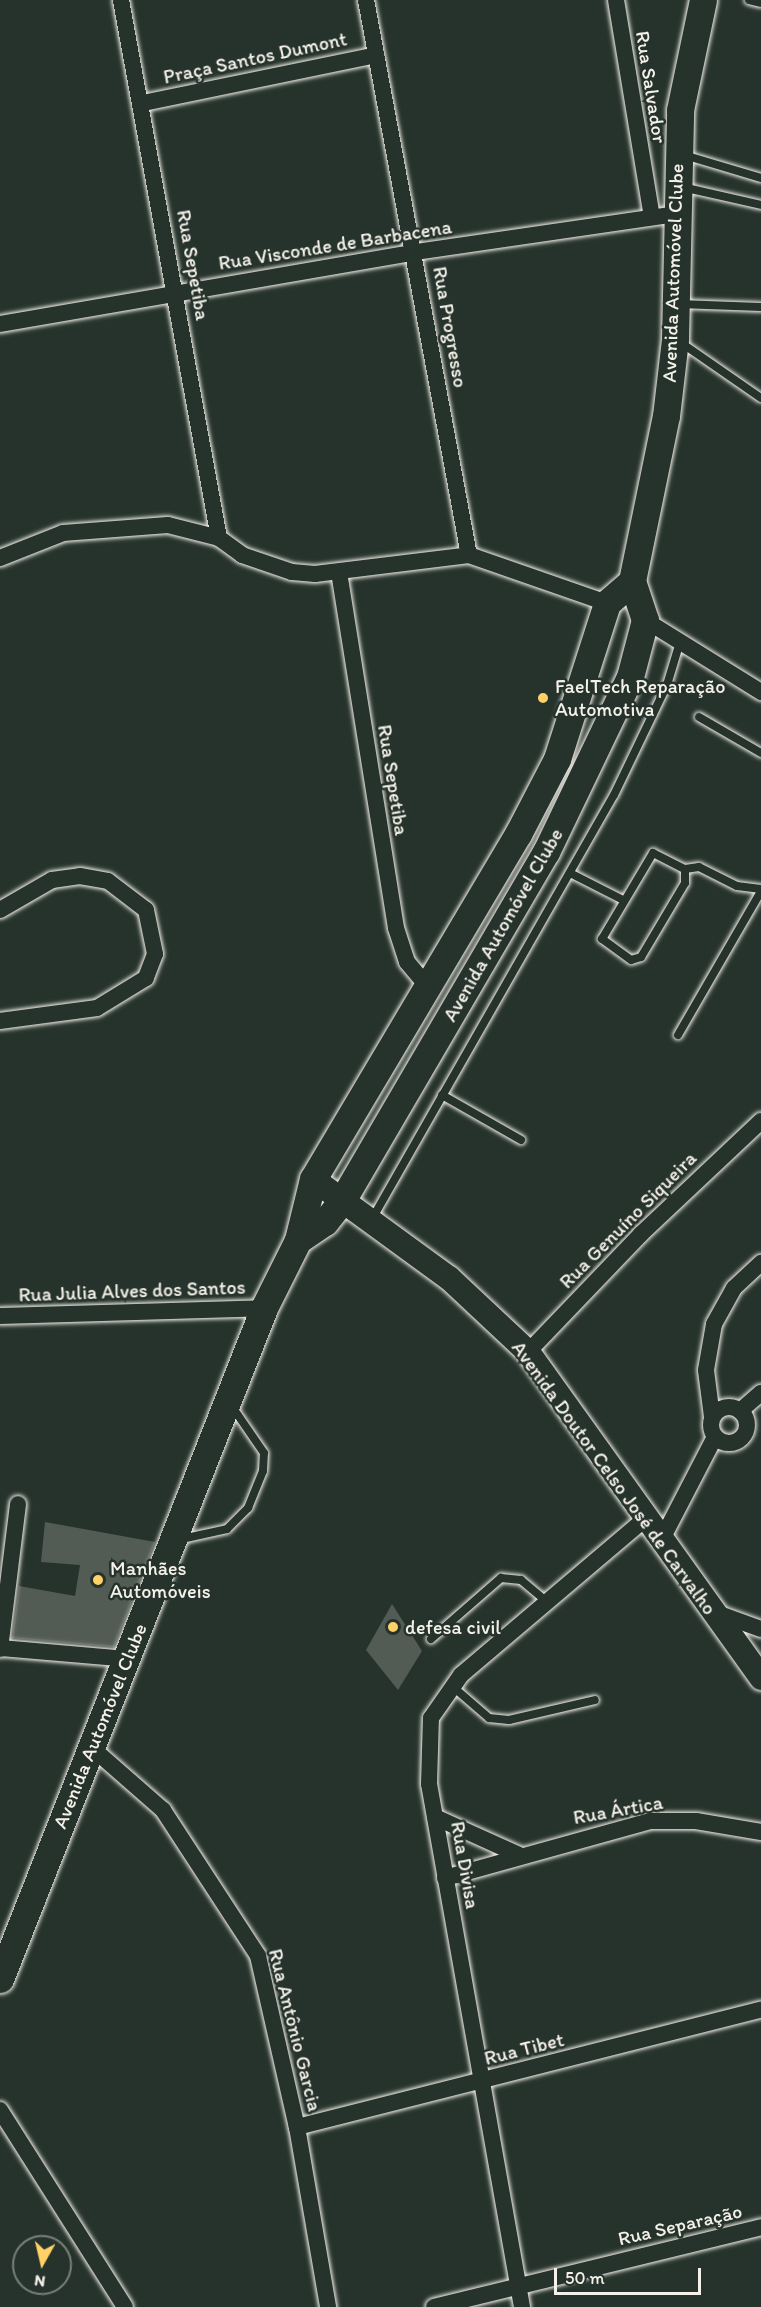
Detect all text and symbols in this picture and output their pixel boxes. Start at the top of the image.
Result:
street label: Praça Santos Dumont [161,27,349,89]
street label: Rua Salvador [630,29,672,145]
street label: Avenida Automóvel Clube [657,163,689,383]
street label: Rua Sepetiba [171,208,215,322]
street label: Rua Visconde de Barbacena [216,215,454,275]
street label: Rua Progresso [428,265,472,389]
place label: FaelTech Reparação Automotiva [555,674,725,721]
marker: FaelTech Reparação Automotiva [536,691,550,705]
street label: Rua Sepetiba [372,723,414,837]
street label: Avenida Automóvel Clube [438,824,568,1026]
street label: Rua Genuíno Siqueira [555,1147,701,1293]
street label: Rua Julia Alves dos Santos [17,1275,247,1307]
street label: Avenida Doutor Celso José de Carvalho [506,1336,722,1620]
place label: Manhães Automóveis [110,1556,211,1603]
marker: Manhães Automóveis [91,1573,105,1587]
place label: defesa civil [405,1615,501,1639]
street label: Avenida Automóvel Clube [48,1620,152,1832]
marker: defesa civil [386,1620,400,1634]
street label: Rua Ártica [572,1790,664,1830]
street label: Rua Divisa [445,1819,485,1911]
street label: Rua Antônio Garcia [263,1946,327,2114]
street label: Rua Tibet [482,2028,566,2070]
street label: Rua Separação [616,2199,744,2251]
north arrow [12,2235,72,2295]
scale bar [557,2256,704,2294]
text: 50 m [565,2267,605,2289]
text: N [33,2271,46,2291]

